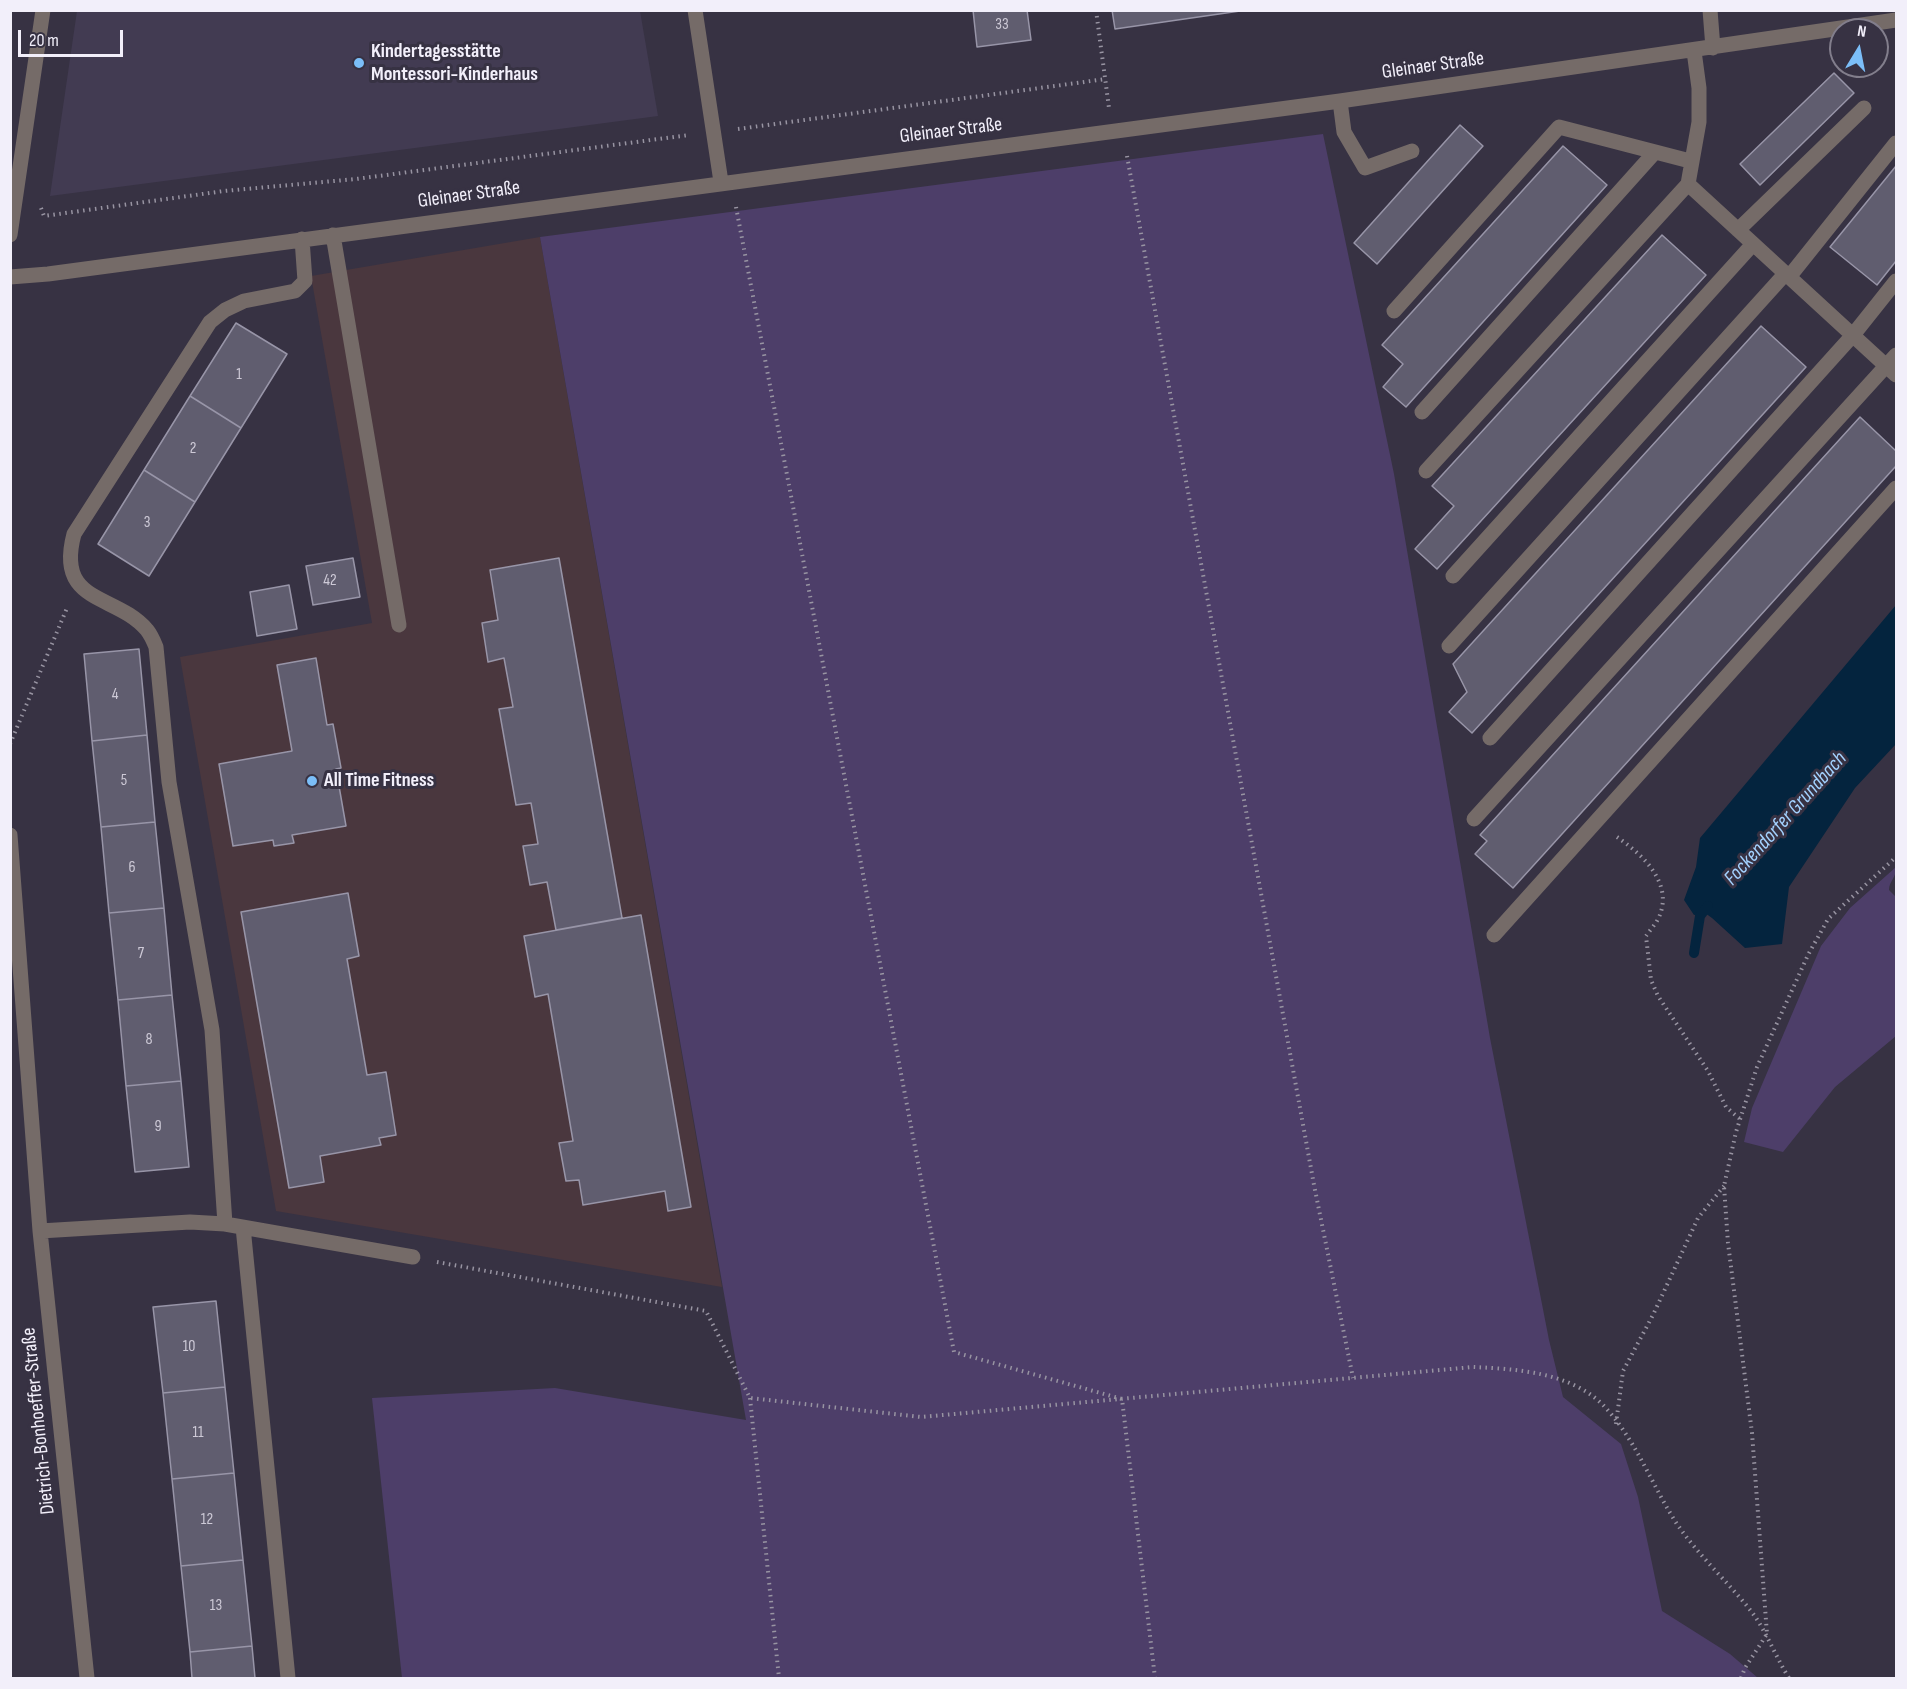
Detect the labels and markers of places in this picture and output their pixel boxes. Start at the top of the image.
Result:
place label: Kindertagesstätte Montessori-Kinderhaus [371,40,538,87]
marker: Kindertagesstätte Montessori-Kinderhaus [352,56,366,70]
place label: All Time Fitness [324,769,434,793]
marker: All Time Fitness [305,774,319,788]

